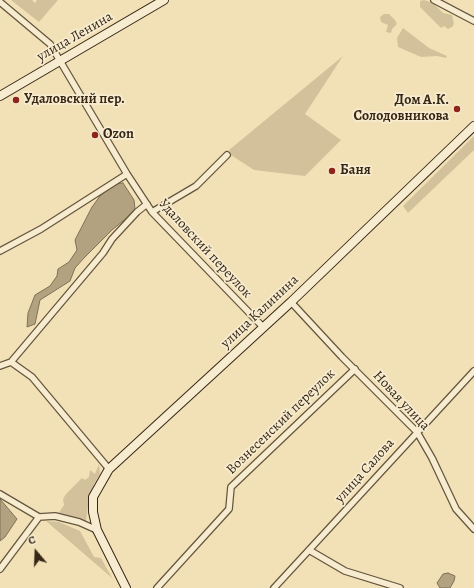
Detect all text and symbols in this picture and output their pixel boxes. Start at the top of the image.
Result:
street label: улица Ленина [34,9,116,65]
place label: Удаловский пер. [24,92,125,108]
place label: Дом А.К. Солодовникова [354,93,449,126]
marker: Удаловский пер. [11,95,21,105]
marker: Дом А.К. Солодовникова [452,104,462,114]
place label: Ozon [103,127,134,143]
marker: Ozon [90,130,100,140]
place label: Баня [340,163,371,179]
marker: Баня [327,166,337,176]
street label: Удаловский переулок [155,196,255,302]
street label: улица Калинина [218,272,302,352]
street label: Вознесенский переулок [223,366,339,478]
street label: Новая улица [369,368,433,434]
street label: улица Салова [332,435,398,507]
north arrow [16,532,56,572]
text: С [26,532,38,548]

